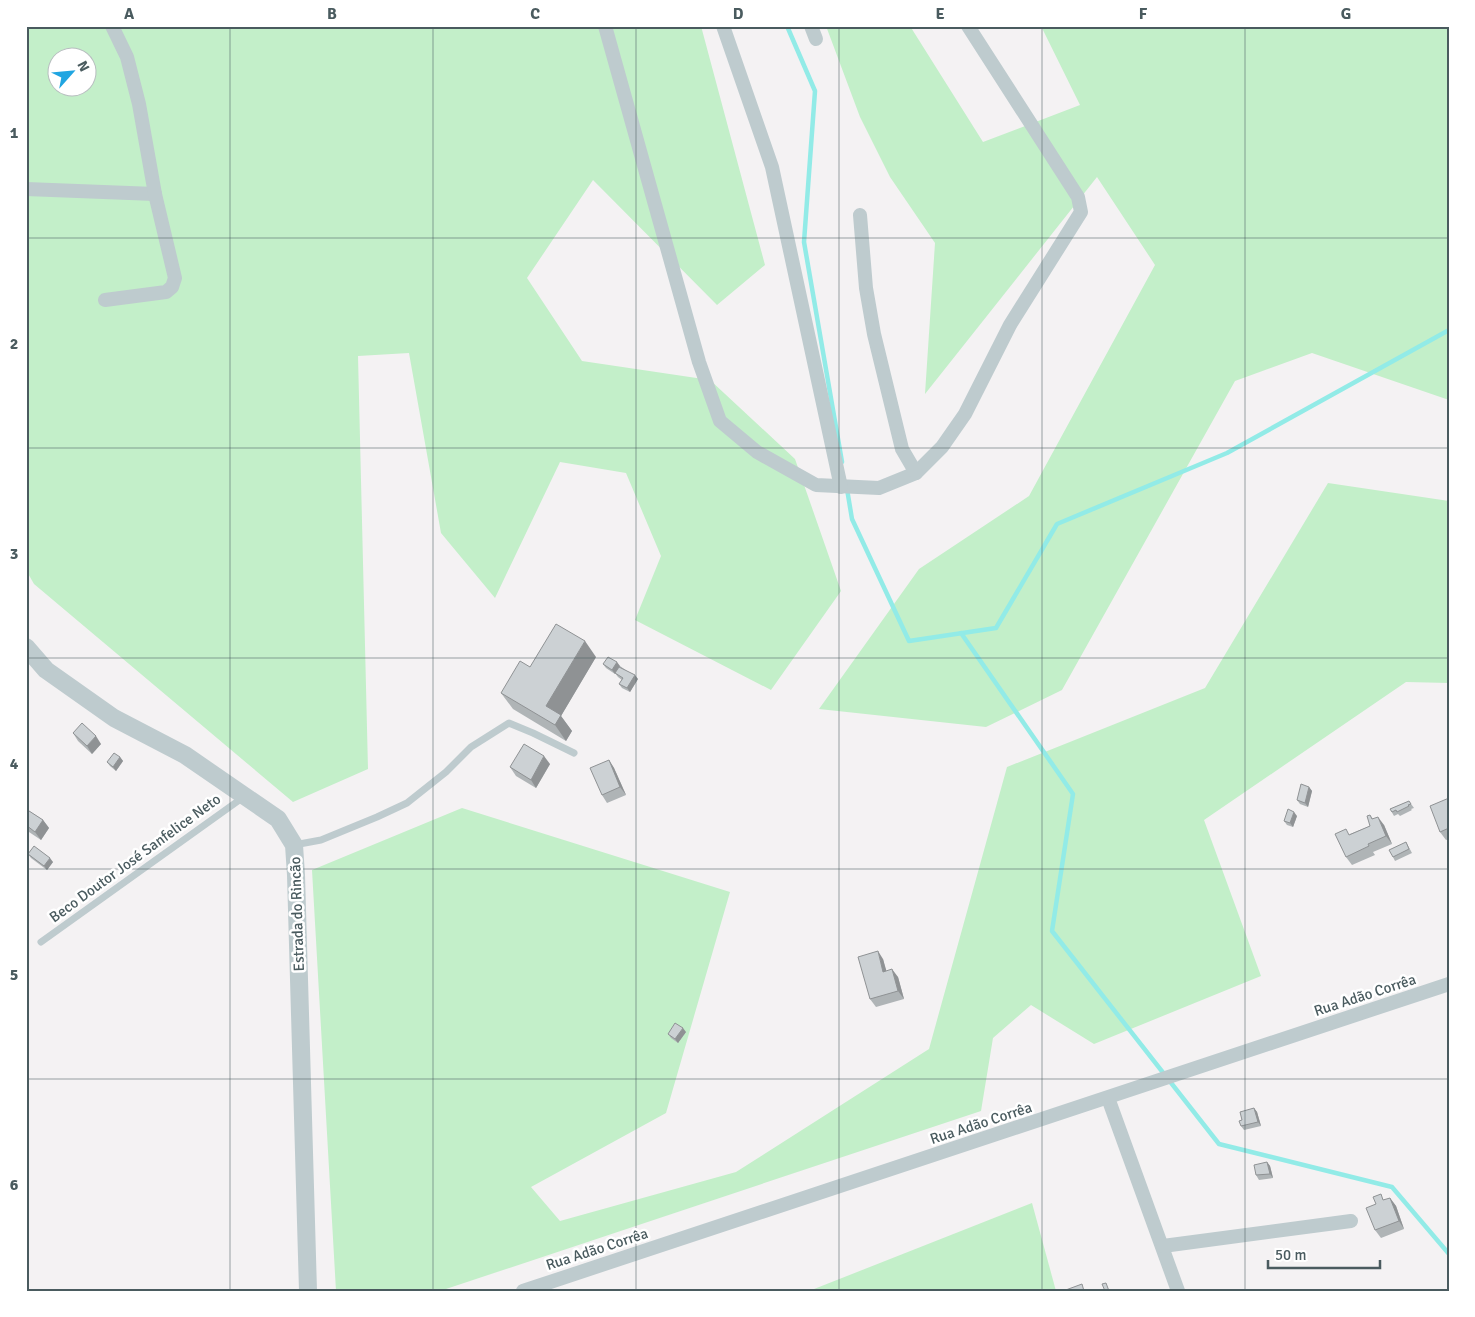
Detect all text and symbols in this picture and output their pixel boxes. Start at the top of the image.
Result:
text: A [124,4,135,24]
text: B [327,4,337,24]
text: C [530,4,540,24]
text: D [733,4,744,24]
text: E [935,4,945,24]
text: F [1139,4,1148,24]
text: G [1341,4,1351,24]
north arrow [48,48,98,98]
text: N [73,58,93,75]
text: 1 [10,123,19,143]
text: 2 [10,334,18,354]
text: 3 [10,544,18,564]
text: 4 [10,754,19,774]
street label: Beco Doutor José Sanfelice Neto [46,790,224,926]
street label: Estrada do Rincão [286,856,308,972]
text: 5 [10,965,18,985]
street label: Rua Adão Corrêa [1312,970,1418,1020]
street label: Rua Adão Corrêa [928,1098,1034,1148]
text: 6 [10,1175,19,1195]
street label: Rua Adão Corrêa [544,1224,650,1274]
scale bar [1268,1237,1380,1269]
text: 50 m [1275,1246,1306,1264]

